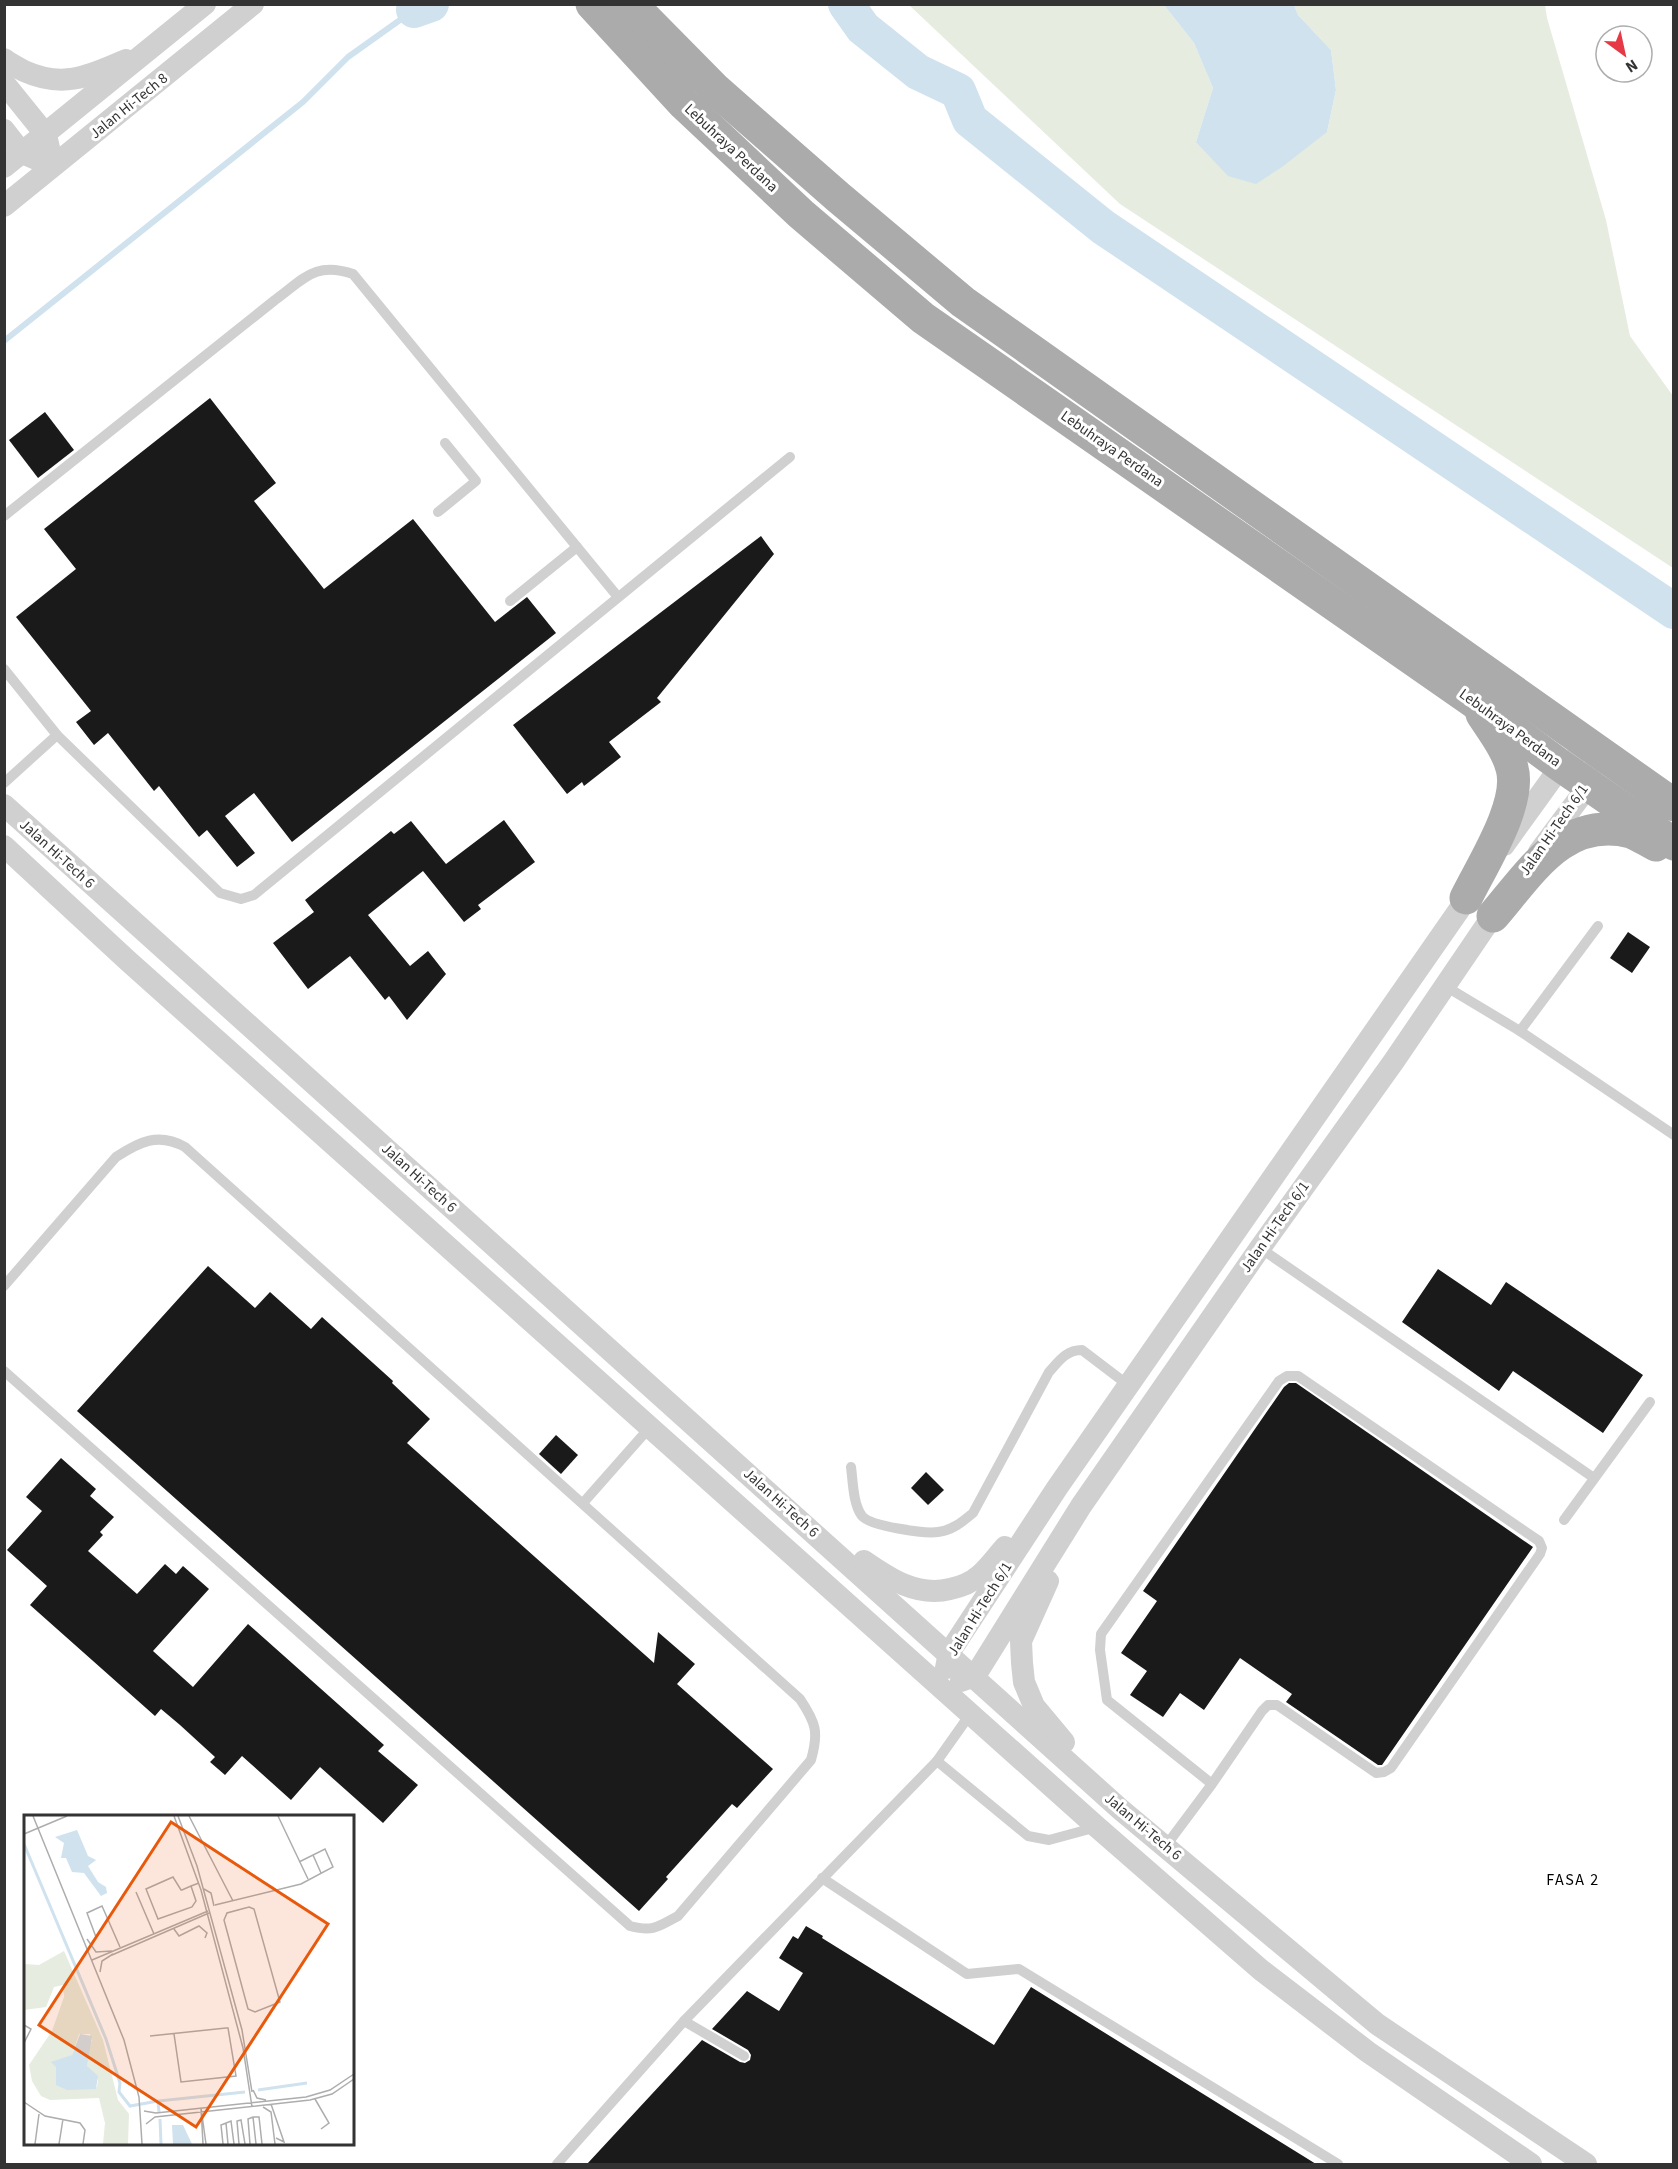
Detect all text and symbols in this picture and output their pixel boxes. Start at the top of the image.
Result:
north arrow [1594,24,1654,84]
text: N [1621,54,1642,78]
street label: Jalan Hi-Tech 8 [86,68,172,144]
street label: Lebuhraya Perdana [680,99,782,197]
street label: Lebuhraya Perdana [1056,406,1168,492]
street label: Lebuhraya Perdana [1455,684,1565,772]
street label: Jalan Hi-Tech 6/1 [1515,780,1593,880]
street label: Jalan Hi-Tech 6 [15,815,99,893]
street label: Jalan Hi-Tech 6 [377,1139,461,1217]
street label: Jalan Hi-Tech 6/1 [1236,1177,1314,1277]
street label: Jalan Hi-Tech 6 [739,1464,823,1542]
street label: Jalan Hi-Tech 6/1 [943,1558,1017,1660]
street label: Jalan Hi-Tech 6 [1100,1789,1186,1865]
inset map [24,1815,354,2145]
district label: FASA 2 [1546,1869,1600,1891]

